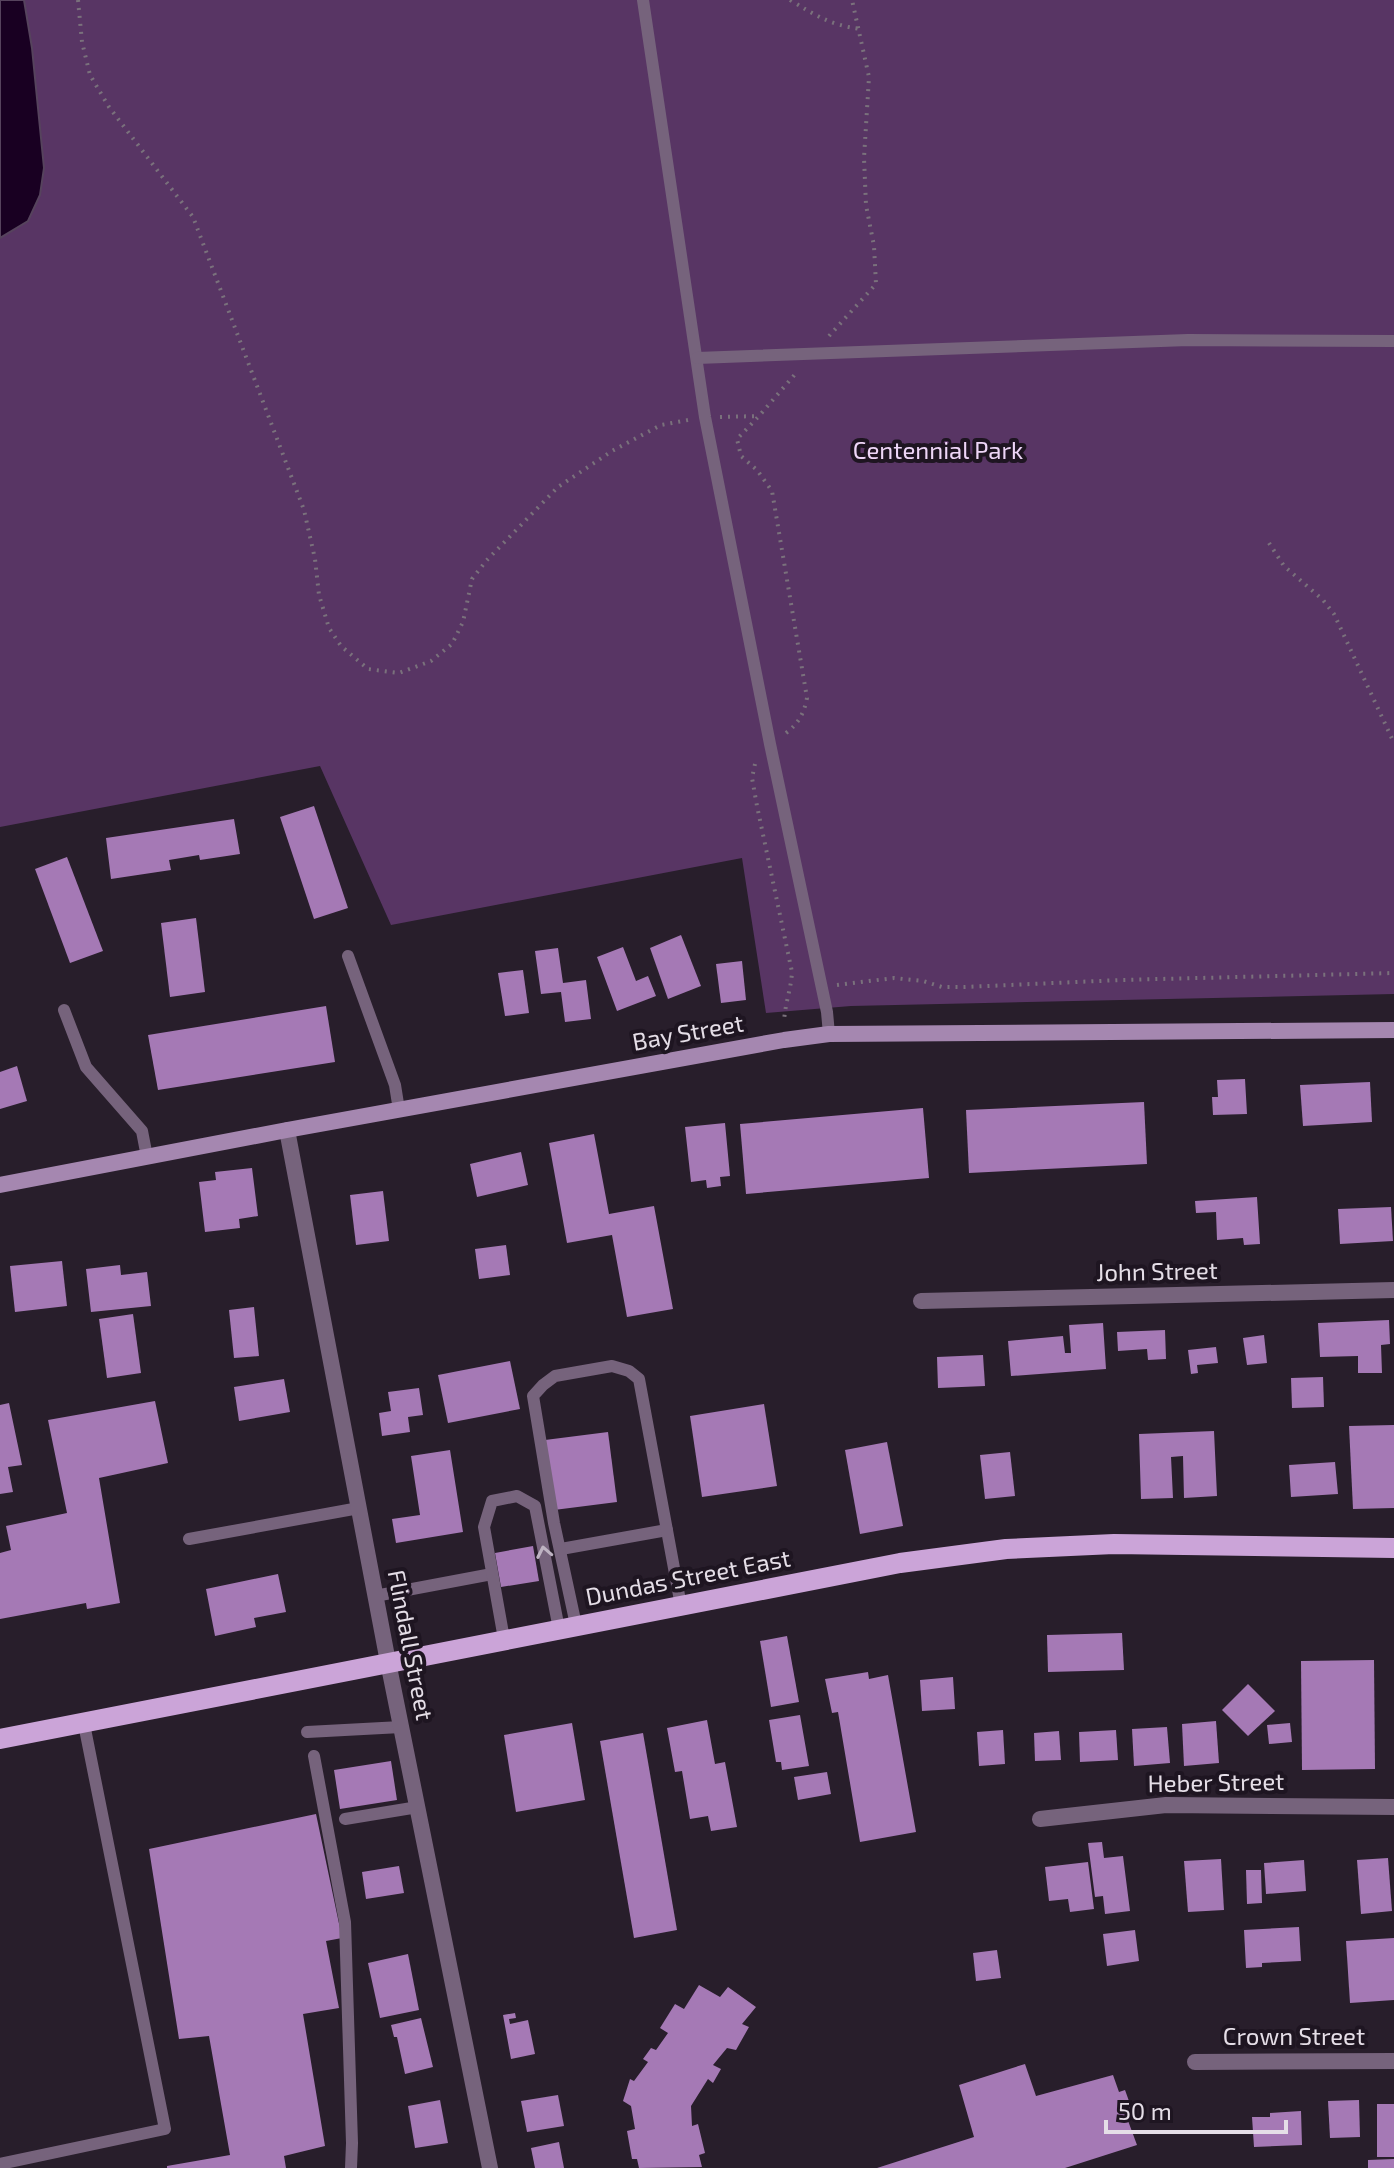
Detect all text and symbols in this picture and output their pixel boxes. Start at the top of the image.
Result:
park label: Centennial Park [853,435,1023,464]
street label: Bay Street [630,1007,746,1056]
street label: John Street [1096,1255,1218,1286]
street label: Dundas Street East [583,1542,793,1611]
one-way arrow [536,1546,553,1559]
street label: Flindall Street [383,1567,440,1722]
street label: Heber Street [1147,1766,1285,1797]
street label: Crown Street [1223,2021,1365,2050]
scale bar [1106,2084,1286,2134]
text: 50 m [1118,2096,1172,2125]

